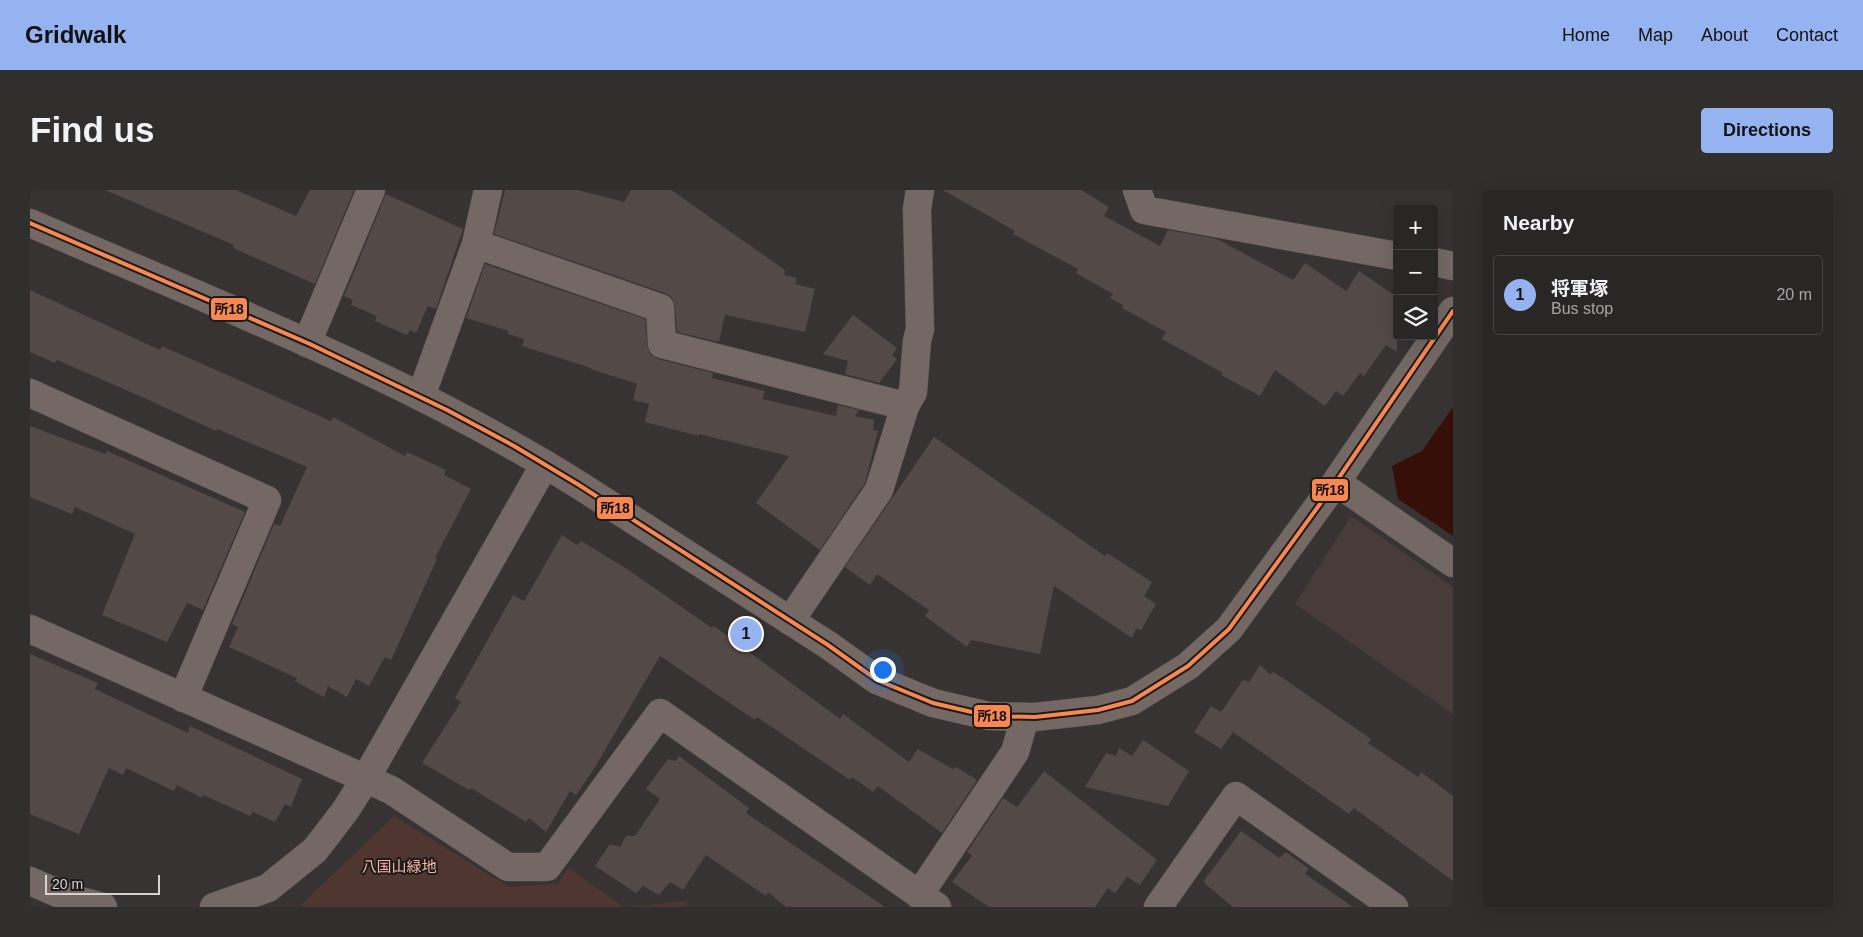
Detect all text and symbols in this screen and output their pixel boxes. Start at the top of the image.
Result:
text: Gridwalk [25,21,126,48]
text: Home [1562,25,1610,45]
text: Map [1638,25,1673,45]
text: About [1701,25,1748,45]
text: Contact [1776,25,1838,45]
button: Directions [1701,108,1833,153]
text: Find us [30,110,154,149]
map controls [1393,205,1438,340]
button: + [1393,205,1438,250]
text: Nearby [1503,211,1574,234]
button: − [1393,250,1438,295]
text: 将軍塚 [1551,278,1608,299]
text: 1 [1516,286,1524,303]
text: 20 m [1776,286,1812,303]
button: layers [1393,295,1438,340]
line badge: 所18 [210,297,248,321]
text: Bus stop [1551,300,1613,317]
text: 所18 [214,301,244,317]
line badge: 所18 [1311,478,1349,502]
text: 所18 [1315,482,1345,498]
line badge: 所18 [596,496,634,520]
text: 所18 [600,500,630,516]
pin: 1 [730,615,762,653]
your location [870,657,896,683]
line badge: 所18 [973,704,1011,728]
text: 所18 [977,708,1007,724]
park label: 八国山緑地 [361,858,437,875]
scale bar [45,872,160,895]
text: 20 m [52,876,83,892]

